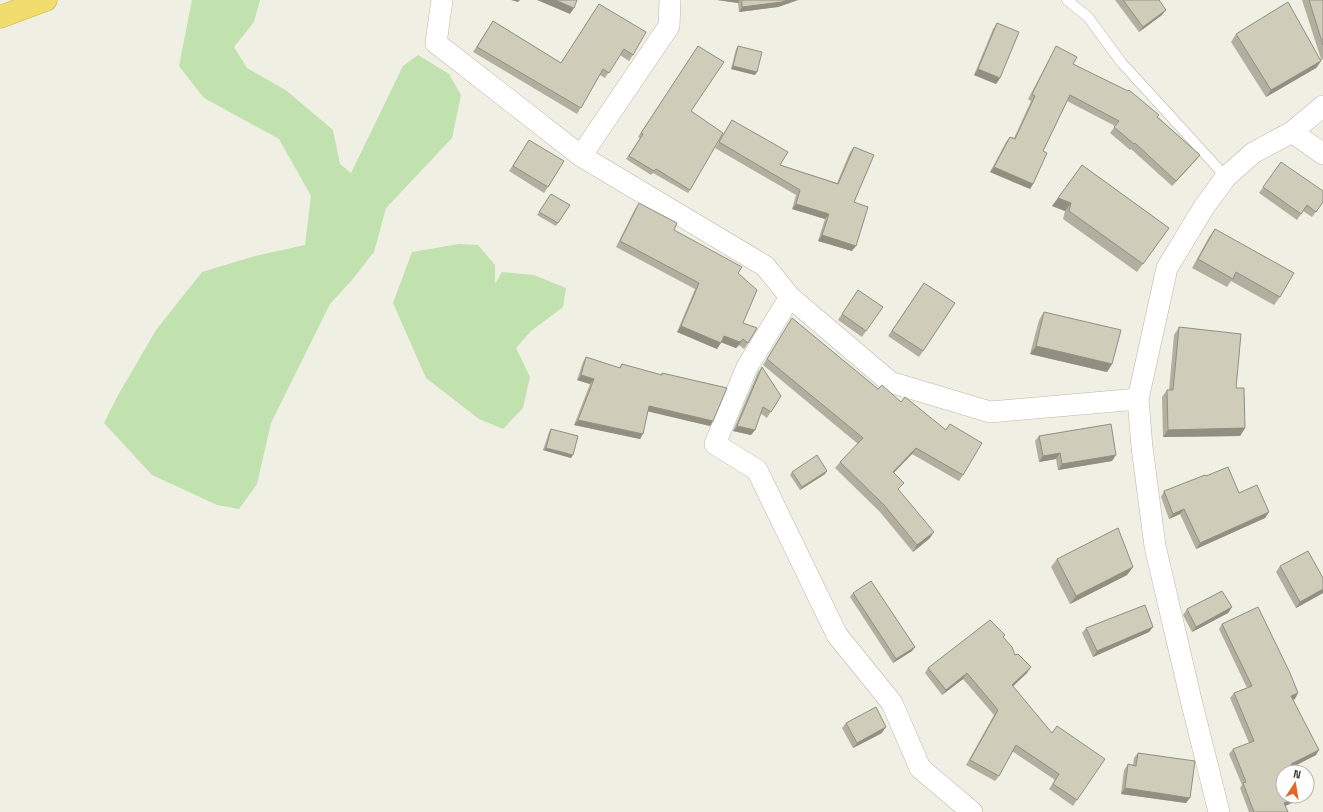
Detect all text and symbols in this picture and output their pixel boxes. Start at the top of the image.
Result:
north arrow [1275,764,1315,804]
text: N [1292,767,1302,782]

